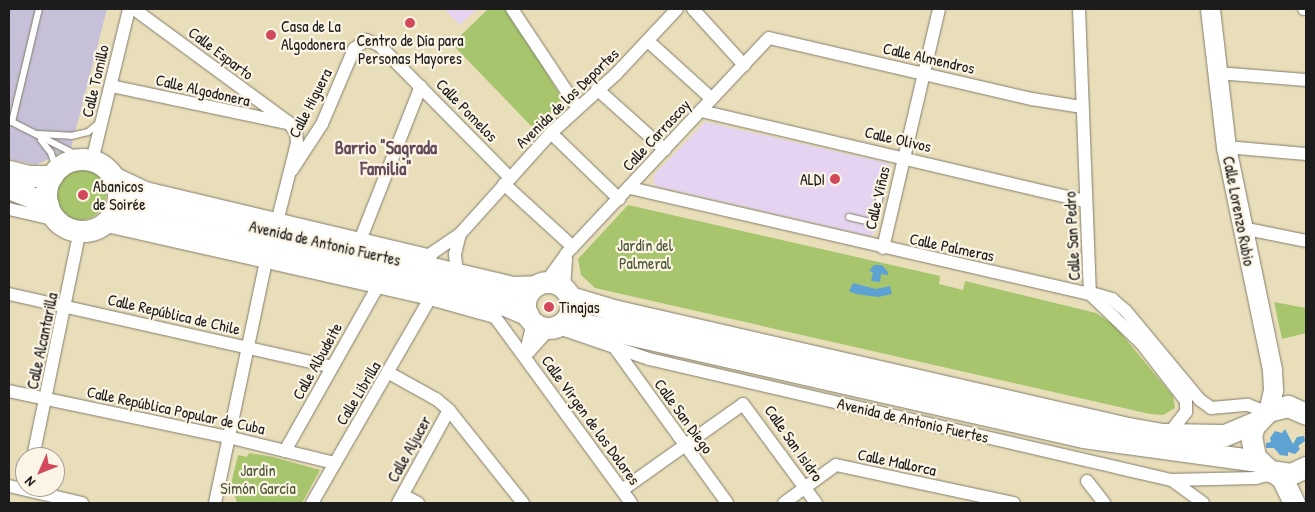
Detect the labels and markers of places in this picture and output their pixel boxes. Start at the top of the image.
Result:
place label: Casa de La Algodonera [281,16,345,54]
marker: Centro de Día para Personas Mayores [404,17,416,29]
marker: Casa de La Algodonera [265,29,277,41]
place label: Centro de Día para Personas Mayores [356,30,464,68]
place label: ALDI [800,169,825,189]
marker: ALDI [829,173,841,185]
place label: Abanicos de Soirée [93,176,146,214]
marker: Abanicos de Soirée [77,189,89,201]
place label: Tinajas [559,297,600,317]
marker: Tinajas [543,301,555,313]

